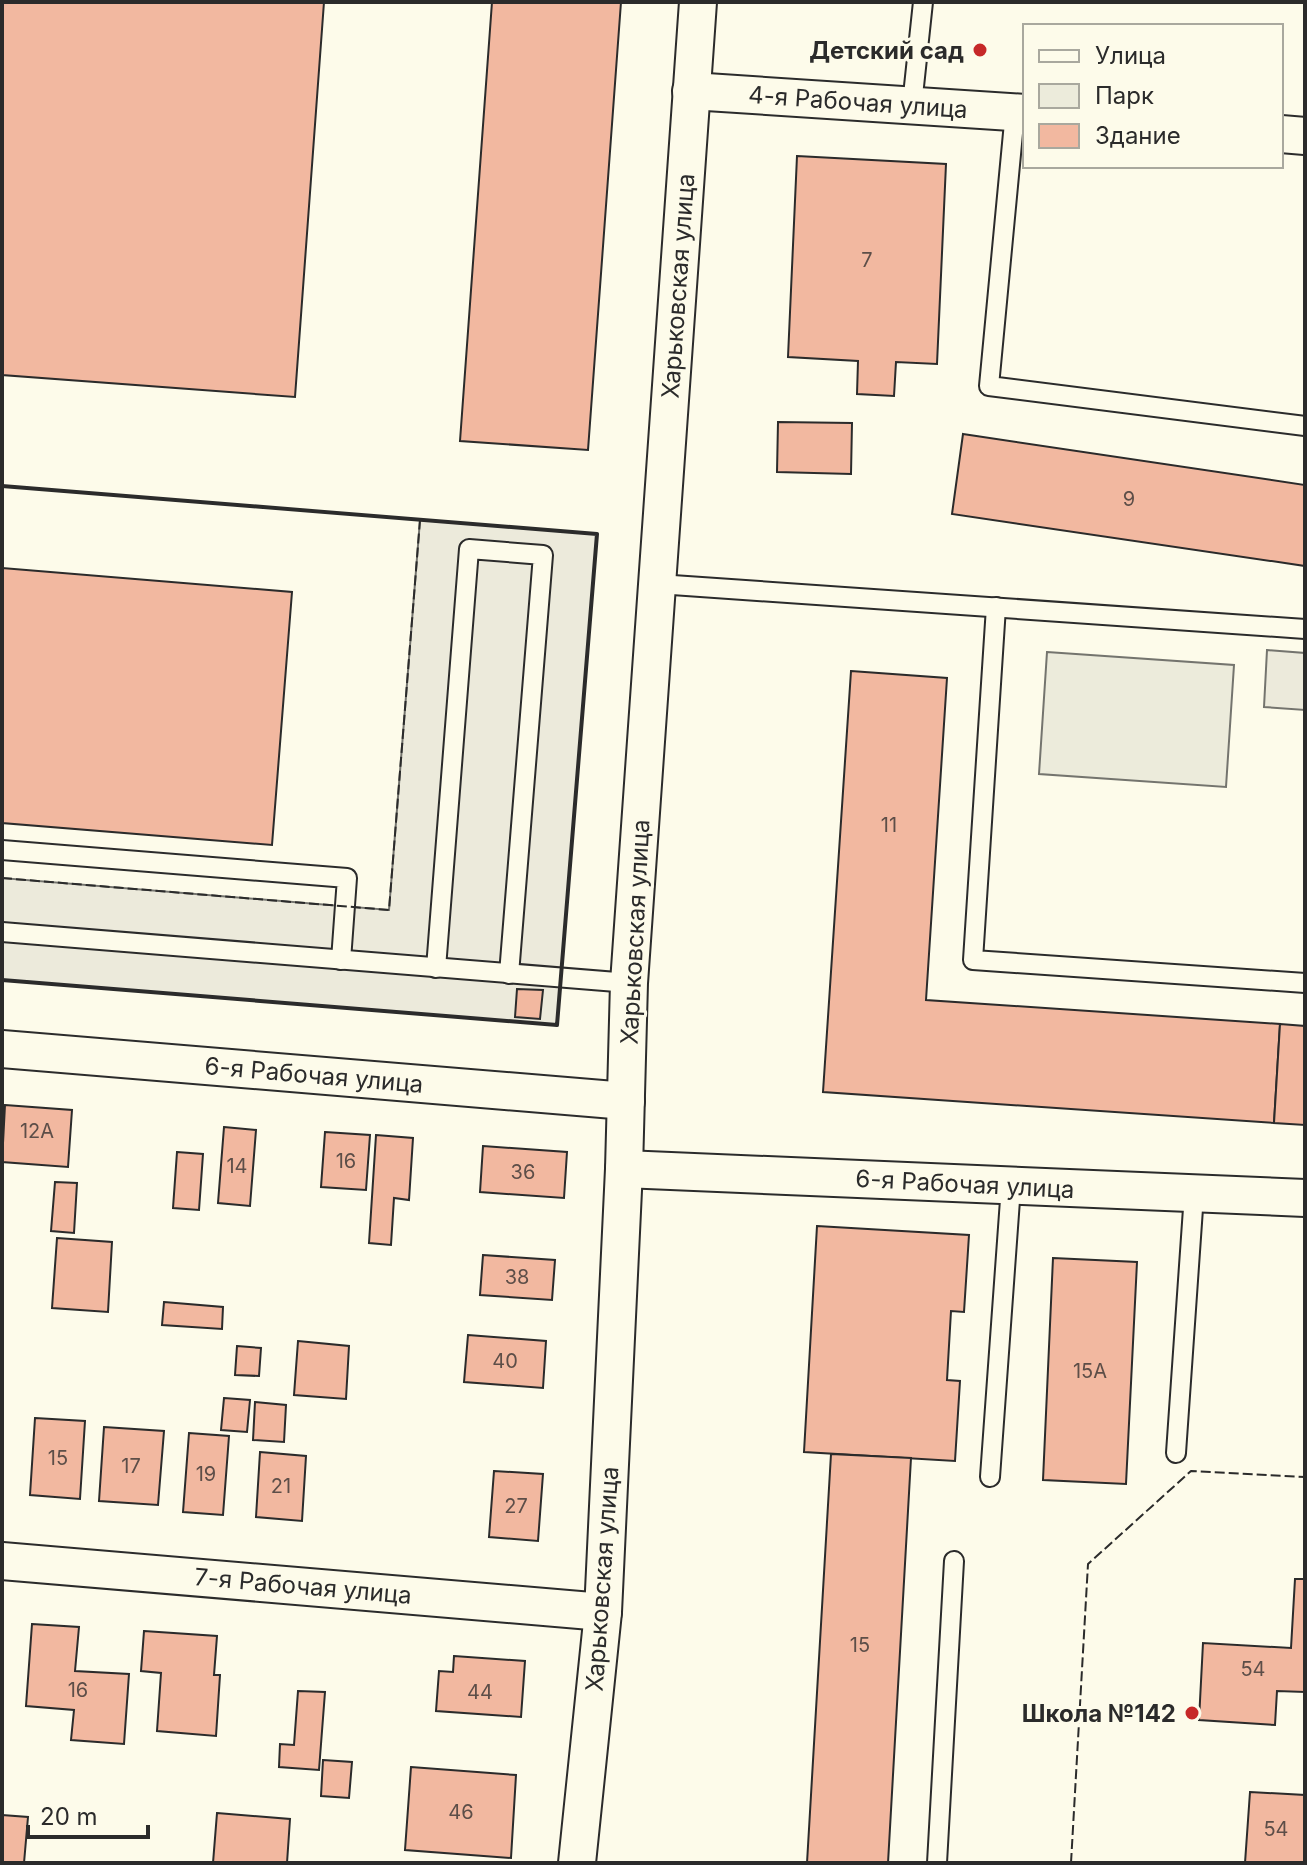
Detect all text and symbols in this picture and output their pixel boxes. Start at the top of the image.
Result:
legend [1023,24,1283,168]
place label: Детский сад [809,36,964,65]
marker: Детский сад [971,41,989,59]
text: Улица [1095,41,1166,70]
street label: 4-я Рабочая улица [747,80,969,124]
text: Парк [1095,81,1154,110]
text: Здание [1095,121,1181,150]
street label: Харьковская улица [656,173,700,399]
house number: 7 [861,248,873,272]
house number: 9 [1123,487,1135,511]
house number: 11 [881,813,897,837]
street label: Харьковская улица [615,819,655,1045]
street label: 6-я Рабочая улица [204,1051,424,1099]
house number: 12А [20,1119,54,1143]
house number: 16 [336,1149,356,1173]
house number: 14 [226,1154,248,1178]
house number: 36 [511,1160,535,1184]
street label: 6-я Рабочая улица [855,1164,1075,1204]
house number: 38 [505,1265,529,1289]
house number: 40 [492,1349,518,1373]
house number: 15А [1073,1359,1107,1383]
house number: 15 [48,1446,68,1470]
house number: 17 [121,1454,141,1478]
house number: 19 [196,1462,216,1486]
street label: Харьковская улица [580,1466,624,1692]
house number: 21 [271,1474,291,1498]
house number: 27 [504,1494,528,1518]
street label: 7-я Рабочая улица [193,1562,413,1610]
house number: 15 [850,1633,870,1657]
house number: 54 [1240,1657,1266,1681]
house number: 16 [68,1678,88,1702]
house number: 44 [467,1680,493,1704]
place label: Школа №142 [1022,1699,1176,1728]
marker: Школа №142 [1183,1704,1201,1722]
scale bar [28,1789,148,1839]
house number: 46 [448,1800,474,1824]
text: 20 m [40,1802,98,1831]
house number: 54 [1263,1817,1289,1841]

